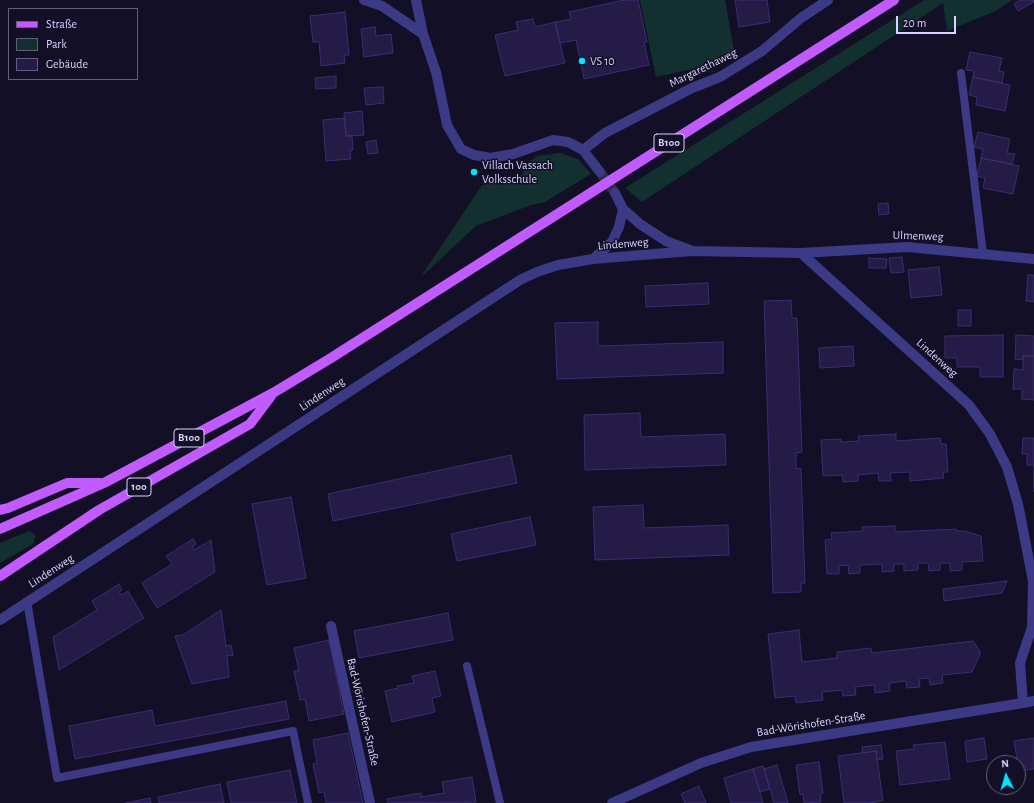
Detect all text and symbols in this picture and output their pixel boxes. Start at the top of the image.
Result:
legend [8,8,138,80]
scale bar [898,8,958,34]
text: 20 m [903,17,926,29]
text: Straße [46,18,77,30]
text: Park [46,38,67,50]
street label: Margarethaweg [667,45,739,91]
place label: VS 10 [590,54,615,68]
marker: VS 10 [577,56,587,66]
text: Gebäude [46,58,88,70]
road number: B100 [654,134,684,152]
place label: Villach Vassach Volksschule [482,158,553,186]
marker: Villach Vassach Volksschule [469,167,479,177]
street label: Ulmenweg [892,228,944,244]
street label: Lindenweg [597,235,649,253]
street label: Lindenweg [913,336,961,380]
street label: Lindenweg [297,374,347,414]
road number: B100 [174,429,204,447]
road number: 100 [127,478,151,496]
street label: Lindenweg [26,551,76,591]
street label: Bad-Wörishofen-Straße [344,657,382,767]
street label: Bad-Wörishofen-Straße [756,708,866,740]
north arrow [986,755,1026,795]
text: N [1001,758,1009,769]

